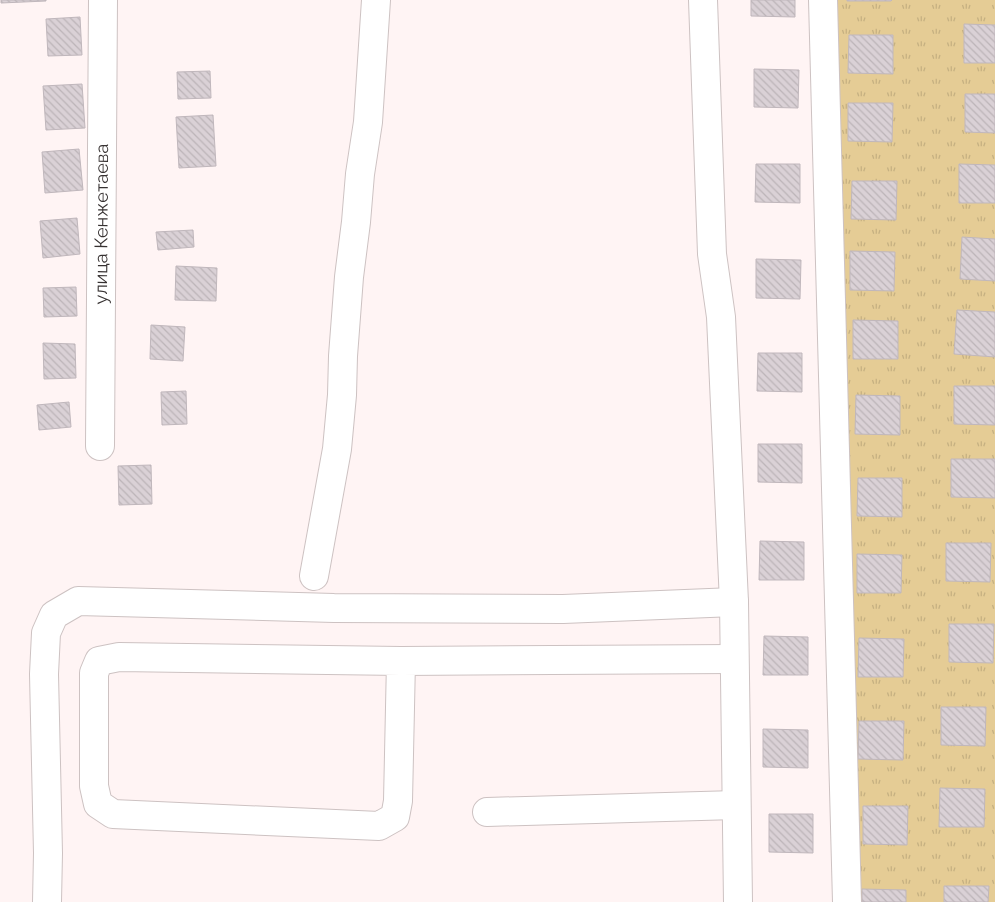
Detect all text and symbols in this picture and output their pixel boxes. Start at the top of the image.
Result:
street label: улица Кенжетаева [90,144,112,304]

